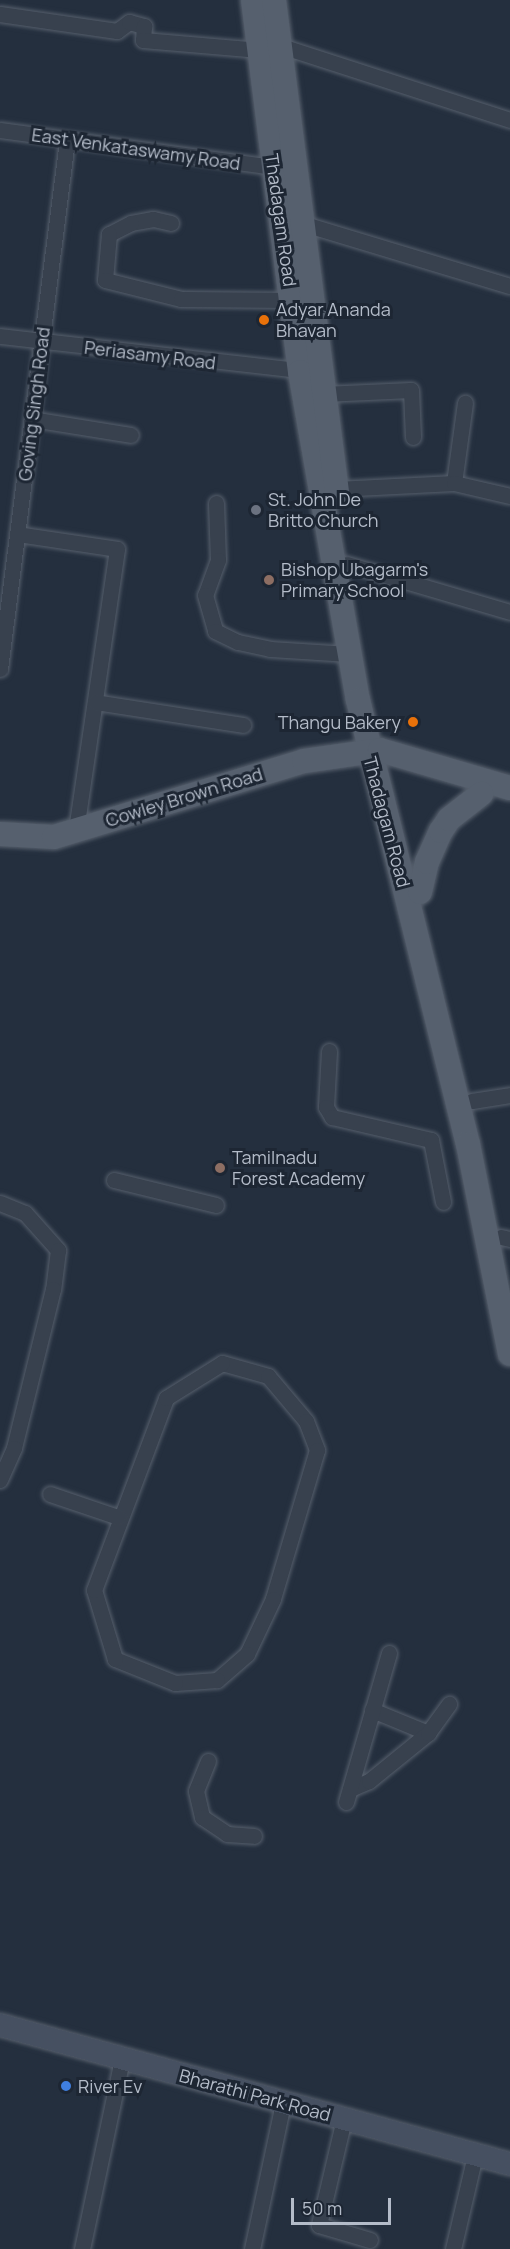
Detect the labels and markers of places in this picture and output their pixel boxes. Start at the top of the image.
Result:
place label: Adyar Ananda Bhavan [276,299,391,342]
marker: Adyar Ananda Bhavan [257,313,271,327]
place label: St. John De Britto Church [268,489,379,532]
marker: St. John De Britto Church [249,503,263,517]
place label: Bishop Ubagarm's Primary School [281,559,428,602]
marker: Bishop Ubagarm's Primary School [262,573,276,587]
place label: Thangu Bakery [278,711,401,733]
marker: Thangu Bakery [406,715,420,729]
place label: Tamilnadu Forest Academy [232,1147,365,1190]
marker: Tamilnadu Forest Academy [213,1161,227,1175]
place label: River Ev [78,2075,142,2097]
marker: River Ev [59,2079,73,2093]

